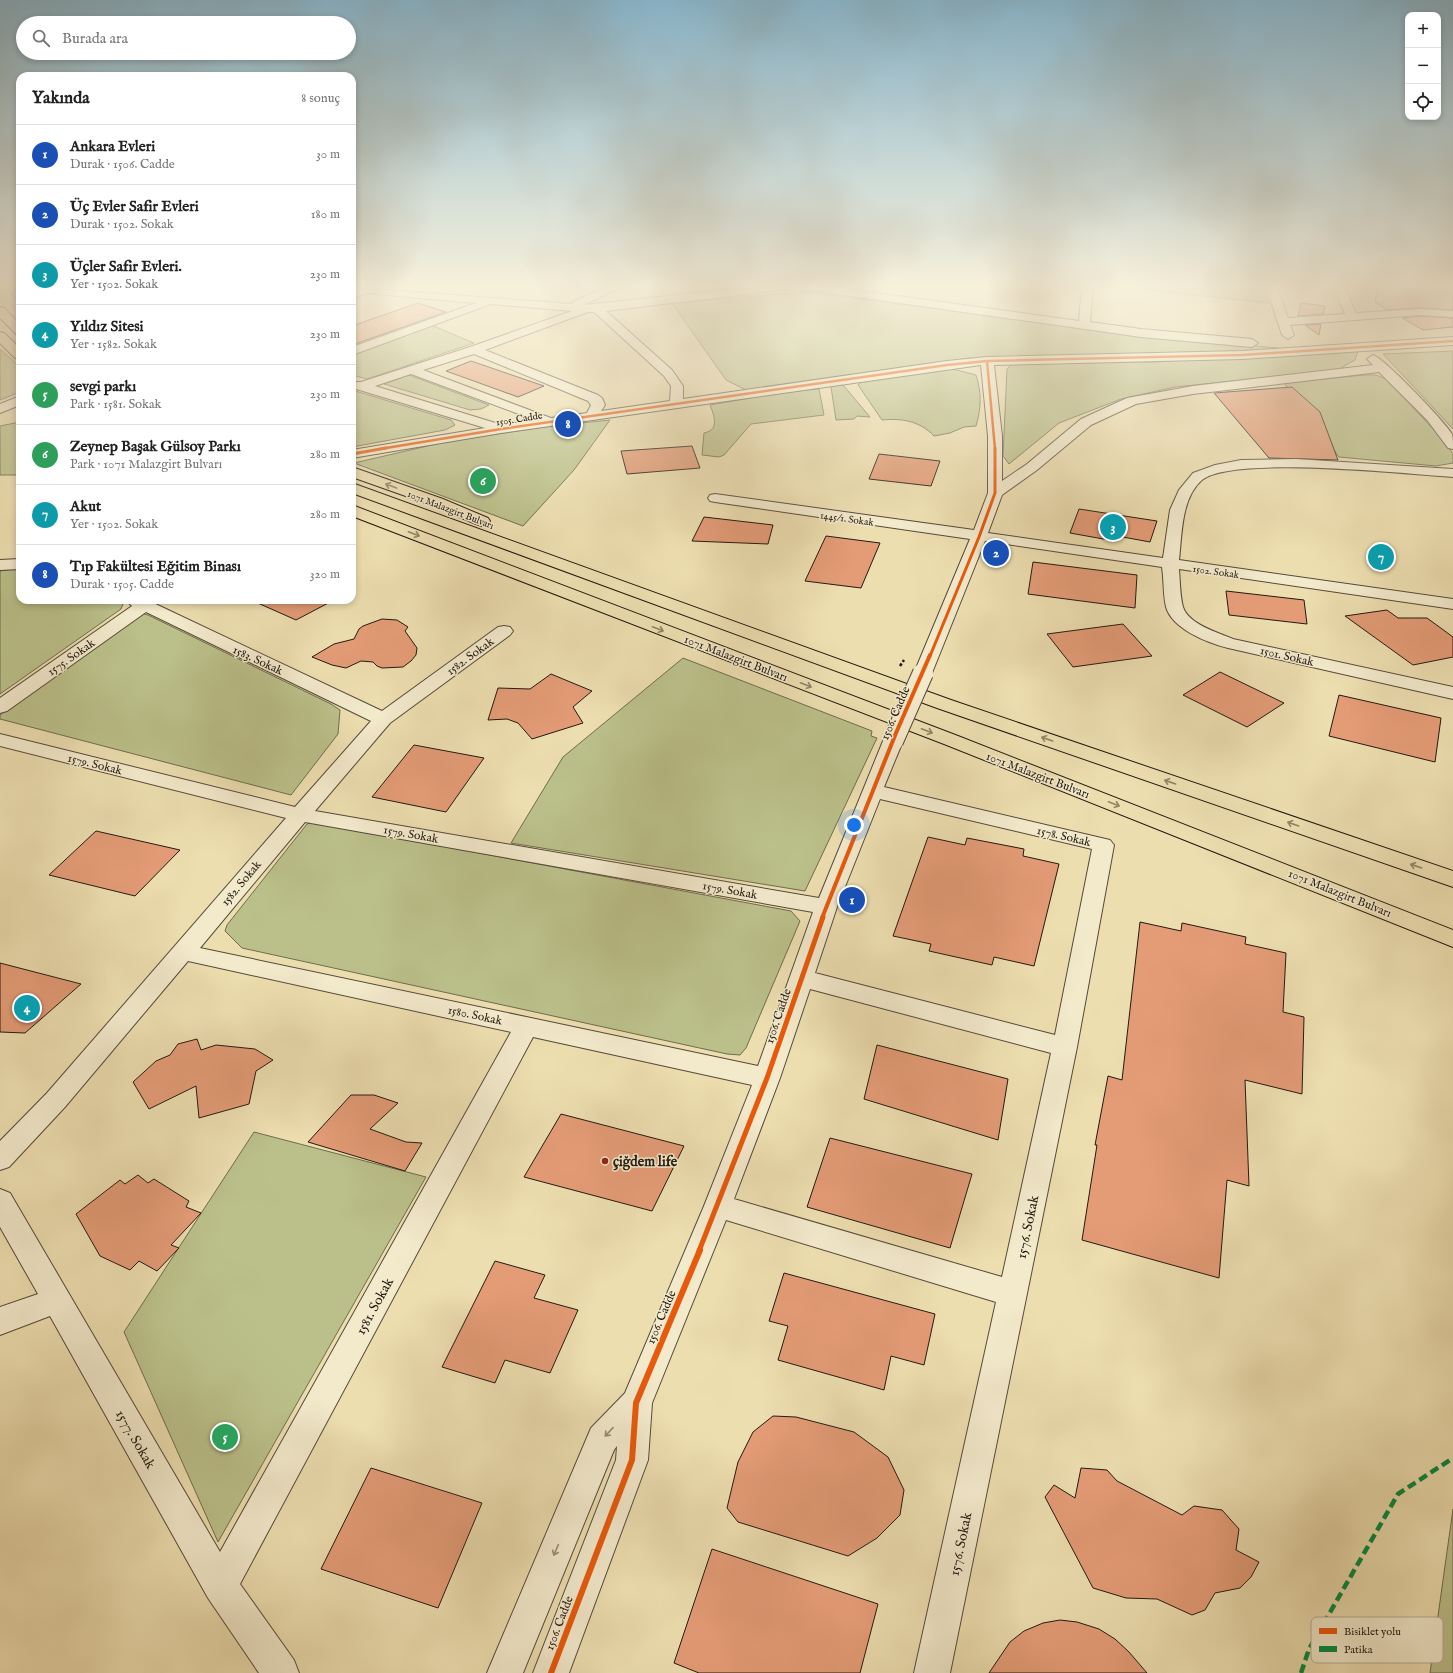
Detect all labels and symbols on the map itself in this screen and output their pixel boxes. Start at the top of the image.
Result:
street label: 1505. Cadde [495,409,544,430]
pin: 8 [555,409,581,439]
pin: 6 [470,466,496,496]
one-way arrow [386,481,398,489]
street label: 1071 Malazgirt Bulvarı [405,488,496,533]
street label: 1445/1. Sokak [819,509,875,530]
pin: 3 [1100,512,1126,542]
one-way arrow [408,531,420,539]
pin: 2 [983,538,1009,568]
pin: 7 [1368,542,1394,572]
street label: 1502. Sokak [1192,563,1240,582]
one-way arrow [652,625,664,633]
street label: 1071 Malazgirt Bulvarı [682,632,790,685]
street label: 1582. Sokak [444,634,497,679]
street label: 1575. Sokak [45,635,98,679]
street label: 1583. Sokak [230,642,286,679]
street label: 1501. Sokak [1258,643,1316,670]
one-way arrow [799,682,811,690]
street label: 1506. Cadde [877,684,914,742]
one-way arrow [921,728,933,736]
one-way arrow [1042,735,1054,743]
street label: 1071 Malazgirt Bulvarı [984,749,1092,802]
street label: 1579. Sokak [66,750,124,779]
one-way arrow [1165,777,1177,785]
one-way arrow [1107,801,1119,809]
your location [844,815,864,835]
one-way arrow [1287,820,1300,827]
street label: 1579. Sokak [382,822,440,847]
street label: 1578. Sokak [1035,823,1093,850]
street label: 1582. Sokak [218,857,265,909]
one-way arrow [1411,862,1423,870]
street label: 1071 Malazgirt Bulvarı [1286,866,1394,921]
street label: 1579. Sokak [701,878,759,903]
pin: 1 [839,885,865,915]
street label: 1506. Cadde [762,986,795,1046]
pin: 4 [14,993,40,1023]
street label: 1580. Sokak [446,1002,504,1029]
place label: çiğdem life [613,1153,678,1171]
marker: çiğdem life [600,1156,610,1166]
street label: 1576. Sokak [1012,1193,1044,1261]
street label: 1581. Sokak [352,1274,398,1338]
street label: 1506. Cadde [643,1288,680,1346]
street label: 1577. Sokak [111,1407,159,1473]
pin: 5 [212,1422,238,1452]
one-way arrow [604,1427,614,1437]
street label: 1576. Sokak [945,1510,977,1578]
one-way arrow [552,1544,559,1556]
street label: 1506. Cadde [542,1593,577,1652]
legend [1311,1617,1443,1663]
text: Bisiklet yolu [1344,1625,1401,1639]
text: Patika [1344,1643,1373,1657]

